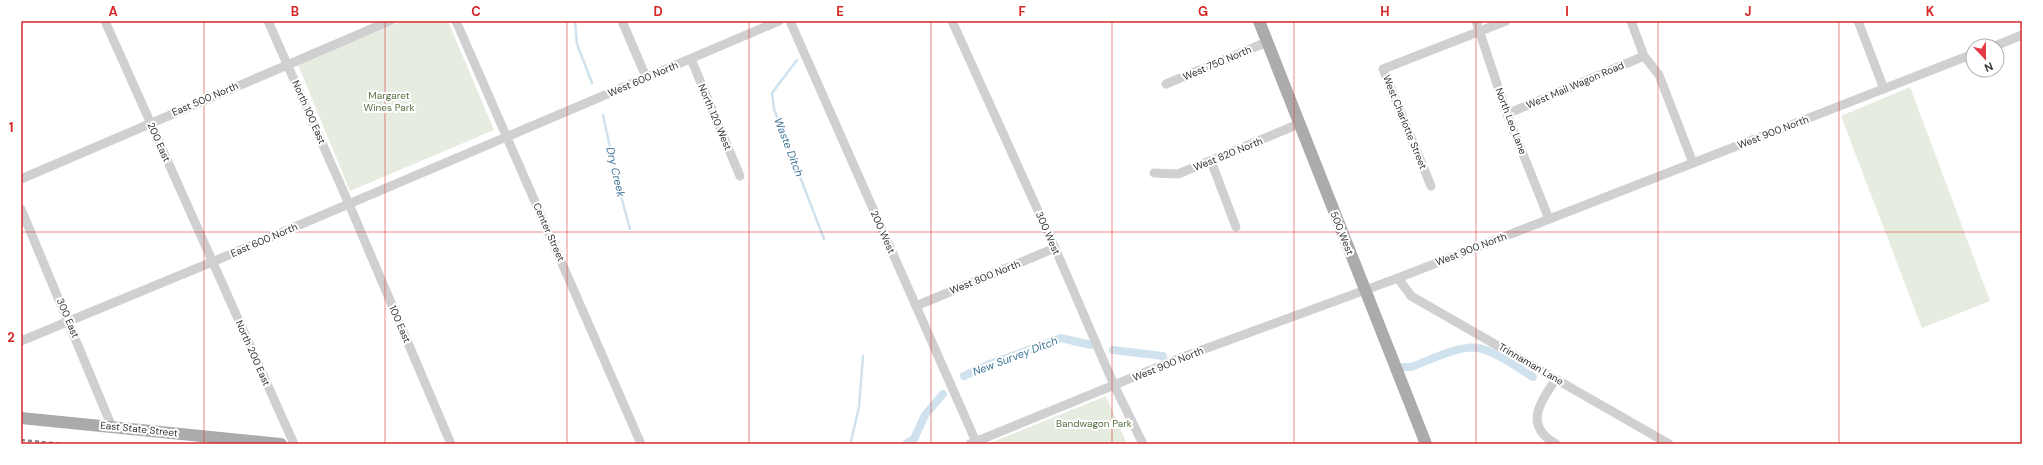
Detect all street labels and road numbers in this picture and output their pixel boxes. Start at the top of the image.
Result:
street label: West 750 North [1181,43,1253,83]
street label: West 600 North [606,58,680,100]
street label: West Mail Wagon Road [1524,59,1626,111]
street label: West Charlotte Street [1380,73,1430,171]
street label: North 100 East [289,78,329,146]
street label: East 500 North [170,79,241,119]
street label: North 120 West [695,82,735,152]
street label: North Leo Lane [1492,86,1530,156]
street label: West 900 North [1736,112,1811,152]
street label: 200 East [145,120,173,164]
street label: West 820 North [1191,134,1265,174]
street label: Center Street [530,201,568,263]
street label: 200 West [868,209,898,256]
street label: 300 West [1033,209,1063,257]
street label: 500 West [1327,209,1357,257]
street label: East 600 North [229,220,300,260]
street label: West 900 North [1434,229,1509,269]
street label: West 800 North [948,257,1022,297]
street label: 300 East [54,296,82,340]
street label: 100 East [386,303,414,345]
street label: North 200 East [233,318,273,388]
street label: Trinnaman Lane [1496,340,1566,388]
street label: West 900 North [1131,344,1205,384]
street label: East State Street [100,418,179,440]

